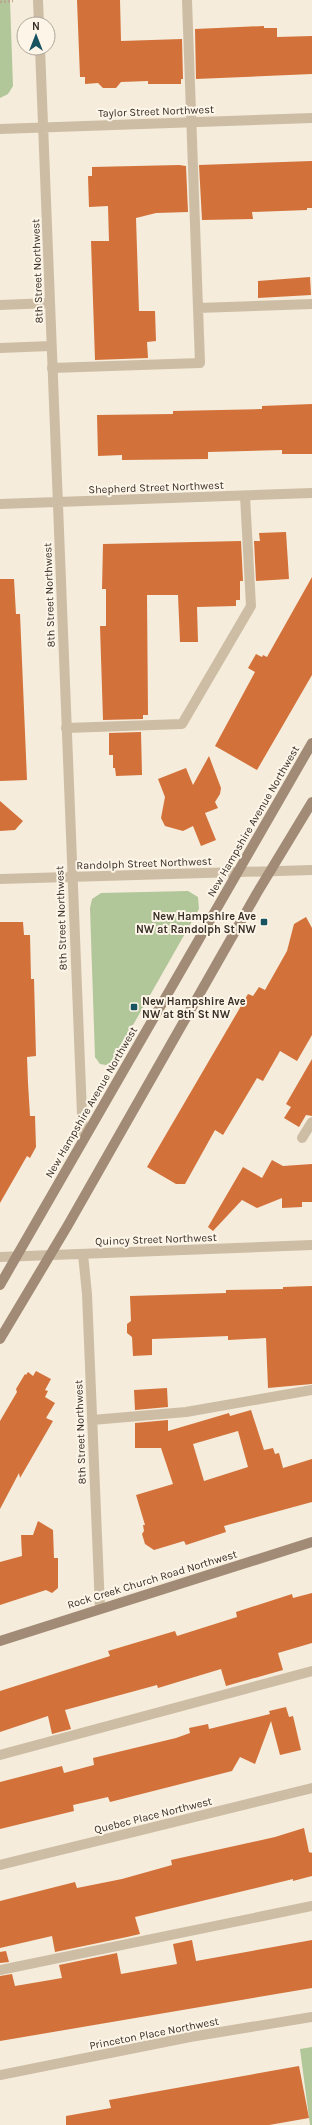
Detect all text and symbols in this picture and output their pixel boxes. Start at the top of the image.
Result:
north arrow [16,16,56,56]
text: N [32,20,40,33]
street label: Taylor Street Northwest [98,103,214,120]
street label: 8th Street Northwest [29,218,46,324]
street label: Shepherd Street Northwest [88,479,224,496]
street label: 8th Street Northwest [41,542,58,648]
street label: New Hampshire Avenue Northwest [205,743,302,899]
street label: Randolph Street Northwest [76,855,212,872]
street label: 8th Street Northwest [53,865,70,971]
place label: New Hampshire Ave NW at Randolph St NW [136,910,257,936]
marker: New Hampshire Ave NW at Randolph St NW [259,917,269,927]
place label: New Hampshire Ave NW at 8th St NW [142,995,246,1021]
marker: New Hampshire Ave NW at 8th St NW [129,1002,139,1012]
street label: New Hampshire Avenue Northwest [43,1024,140,1180]
street label: Quincy Street Northwest [95,1231,217,1248]
street label: 8th Street Northwest [72,1379,89,1485]
street label: Rock Creek Church Road Northwest [66,1547,239,1612]
street label: Quebec Place Northwest [93,1795,213,1836]
street label: Princeton Place Northwest [88,2015,220,2052]

